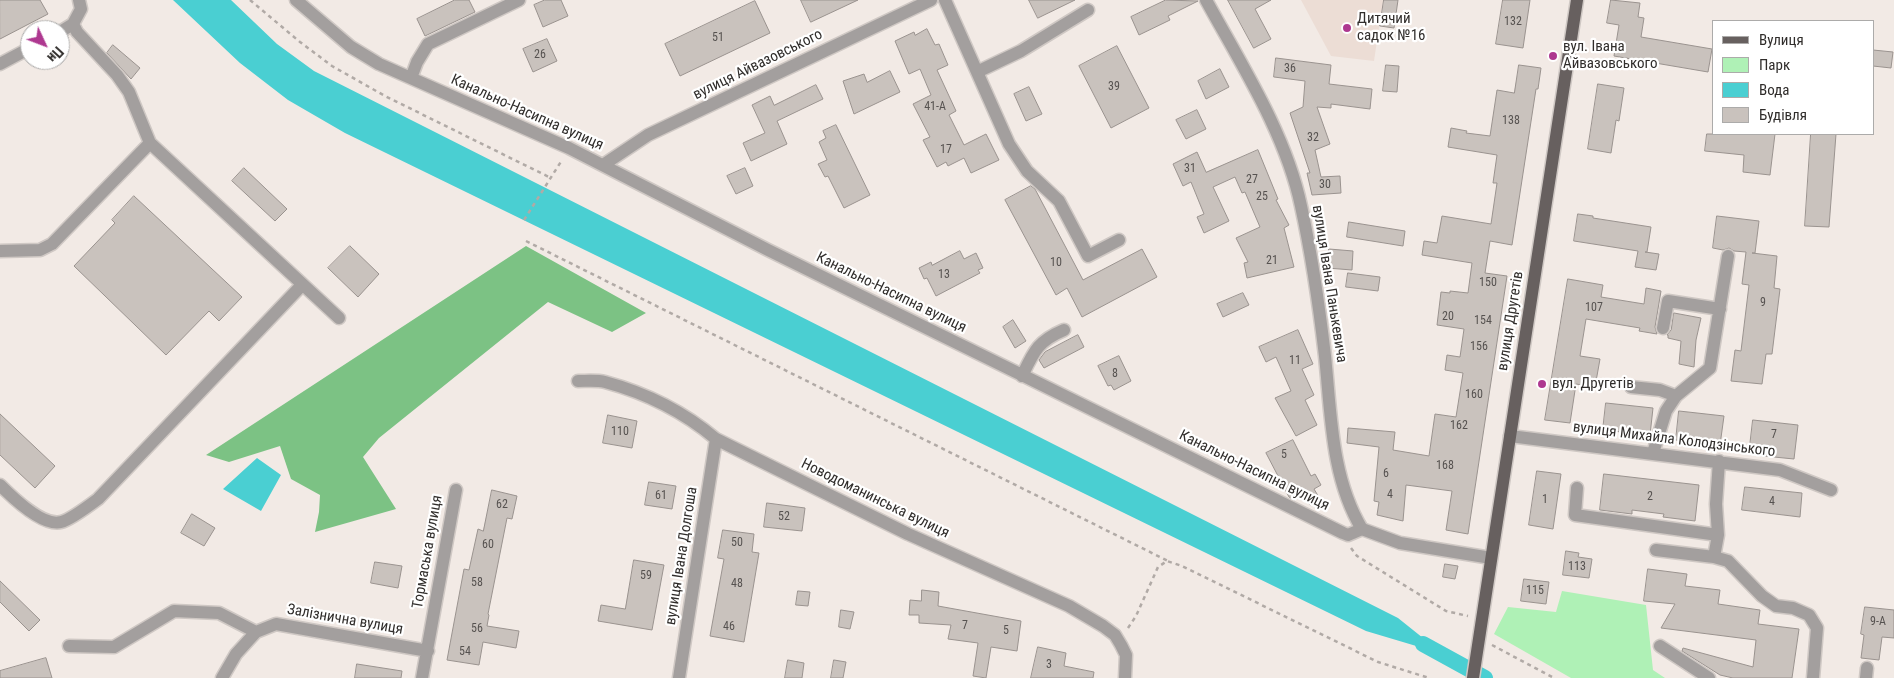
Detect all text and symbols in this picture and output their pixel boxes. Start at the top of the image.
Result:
place label: Дитячий садок №16 [1357,10,1425,45]
house number: 132 [1504,15,1522,29]
north arrow [20,20,70,70]
legend [1712,20,1874,135]
marker: Дитячий садок №16 [1341,22,1353,34]
street label: вулиця Айвазовського [690,26,826,104]
house number: 51 [712,31,724,45]
text: Вулиця [1759,31,1804,49]
place label: вул. Івана Айвазовського [1563,38,1657,73]
text: Пн [44,43,66,66]
house number: 26 [534,48,546,62]
marker: вул. Івана Айвазовського [1547,50,1559,62]
text: Парк [1759,56,1790,74]
house number: 36 [1284,62,1296,76]
street label: Канально-Насипна вулиця [448,71,606,155]
house number: 39 [1108,80,1120,94]
text: Вода [1759,81,1789,99]
house number: 41-А [924,100,946,114]
text: Будівля [1759,106,1807,124]
house number: 138 [1502,114,1520,128]
house number: 32 [1307,131,1319,145]
house number: 17 [940,143,952,157]
house number: 31 [1184,162,1196,176]
house number: 27 [1246,173,1258,187]
house number: 30 [1319,178,1331,192]
house number: 25 [1256,190,1268,204]
street label: вулиця Івана Панькевича [1308,204,1350,364]
street label: Канально-Насипна вулиця [813,249,969,337]
house number: 21 [1266,254,1278,268]
house number: 10 [1050,256,1062,270]
house number: 13 [938,268,950,282]
street label: вулиця Другетів [1494,270,1528,372]
house number: 150 [1479,276,1497,290]
house number: 9 [1760,296,1766,310]
house number: 107 [1585,301,1603,315]
house number: 20 [1442,310,1454,324]
house number: 154 [1474,314,1492,328]
house number: 156 [1470,340,1488,354]
house number: 11 [1289,354,1301,368]
house number: 8 [1112,367,1118,381]
place label: вул. Другетів [1552,375,1634,393]
marker: вул. Другетів [1536,378,1548,390]
house number: 160 [1465,388,1483,402]
house number: 162 [1450,419,1468,433]
street label: вулиця Михайла Колодзінського [1572,419,1776,461]
house number: 110 [611,425,629,439]
street label: Канально-Насипна вулиця [1176,427,1332,515]
house number: 7 [1771,428,1777,442]
house number: 5 [1281,448,1287,462]
street label: Новодоманинська вулиця [798,455,952,543]
house number: 168 [1436,459,1454,473]
house number: 6 [1383,467,1389,481]
street label: вулиця Івана Долгоша [662,486,702,626]
house number: 4 [1387,488,1393,502]
house number: 61 [655,489,667,503]
house number: 2 [1647,490,1653,504]
house number: 1 [1542,493,1548,507]
street label: Тормаська вулиця [409,494,447,610]
house number: 4 [1769,495,1775,509]
house number: 62 [496,498,508,512]
house number: 52 [778,510,790,524]
house number: 50 [731,536,743,550]
house number: 60 [482,538,494,552]
house number: 113 [1568,560,1586,574]
house number: 59 [640,569,652,583]
house number: 58 [471,576,483,590]
house number: 48 [731,577,743,591]
house number: 115 [1526,584,1544,598]
street label: Залізнична вулиця [286,601,404,639]
house number: 9-А [1870,615,1886,629]
house number: 7 [962,619,968,633]
house number: 46 [723,620,735,634]
house number: 56 [471,622,483,636]
house number: 5 [1003,624,1009,638]
house number: 54 [459,645,471,659]
house number: 3 [1046,658,1052,672]

